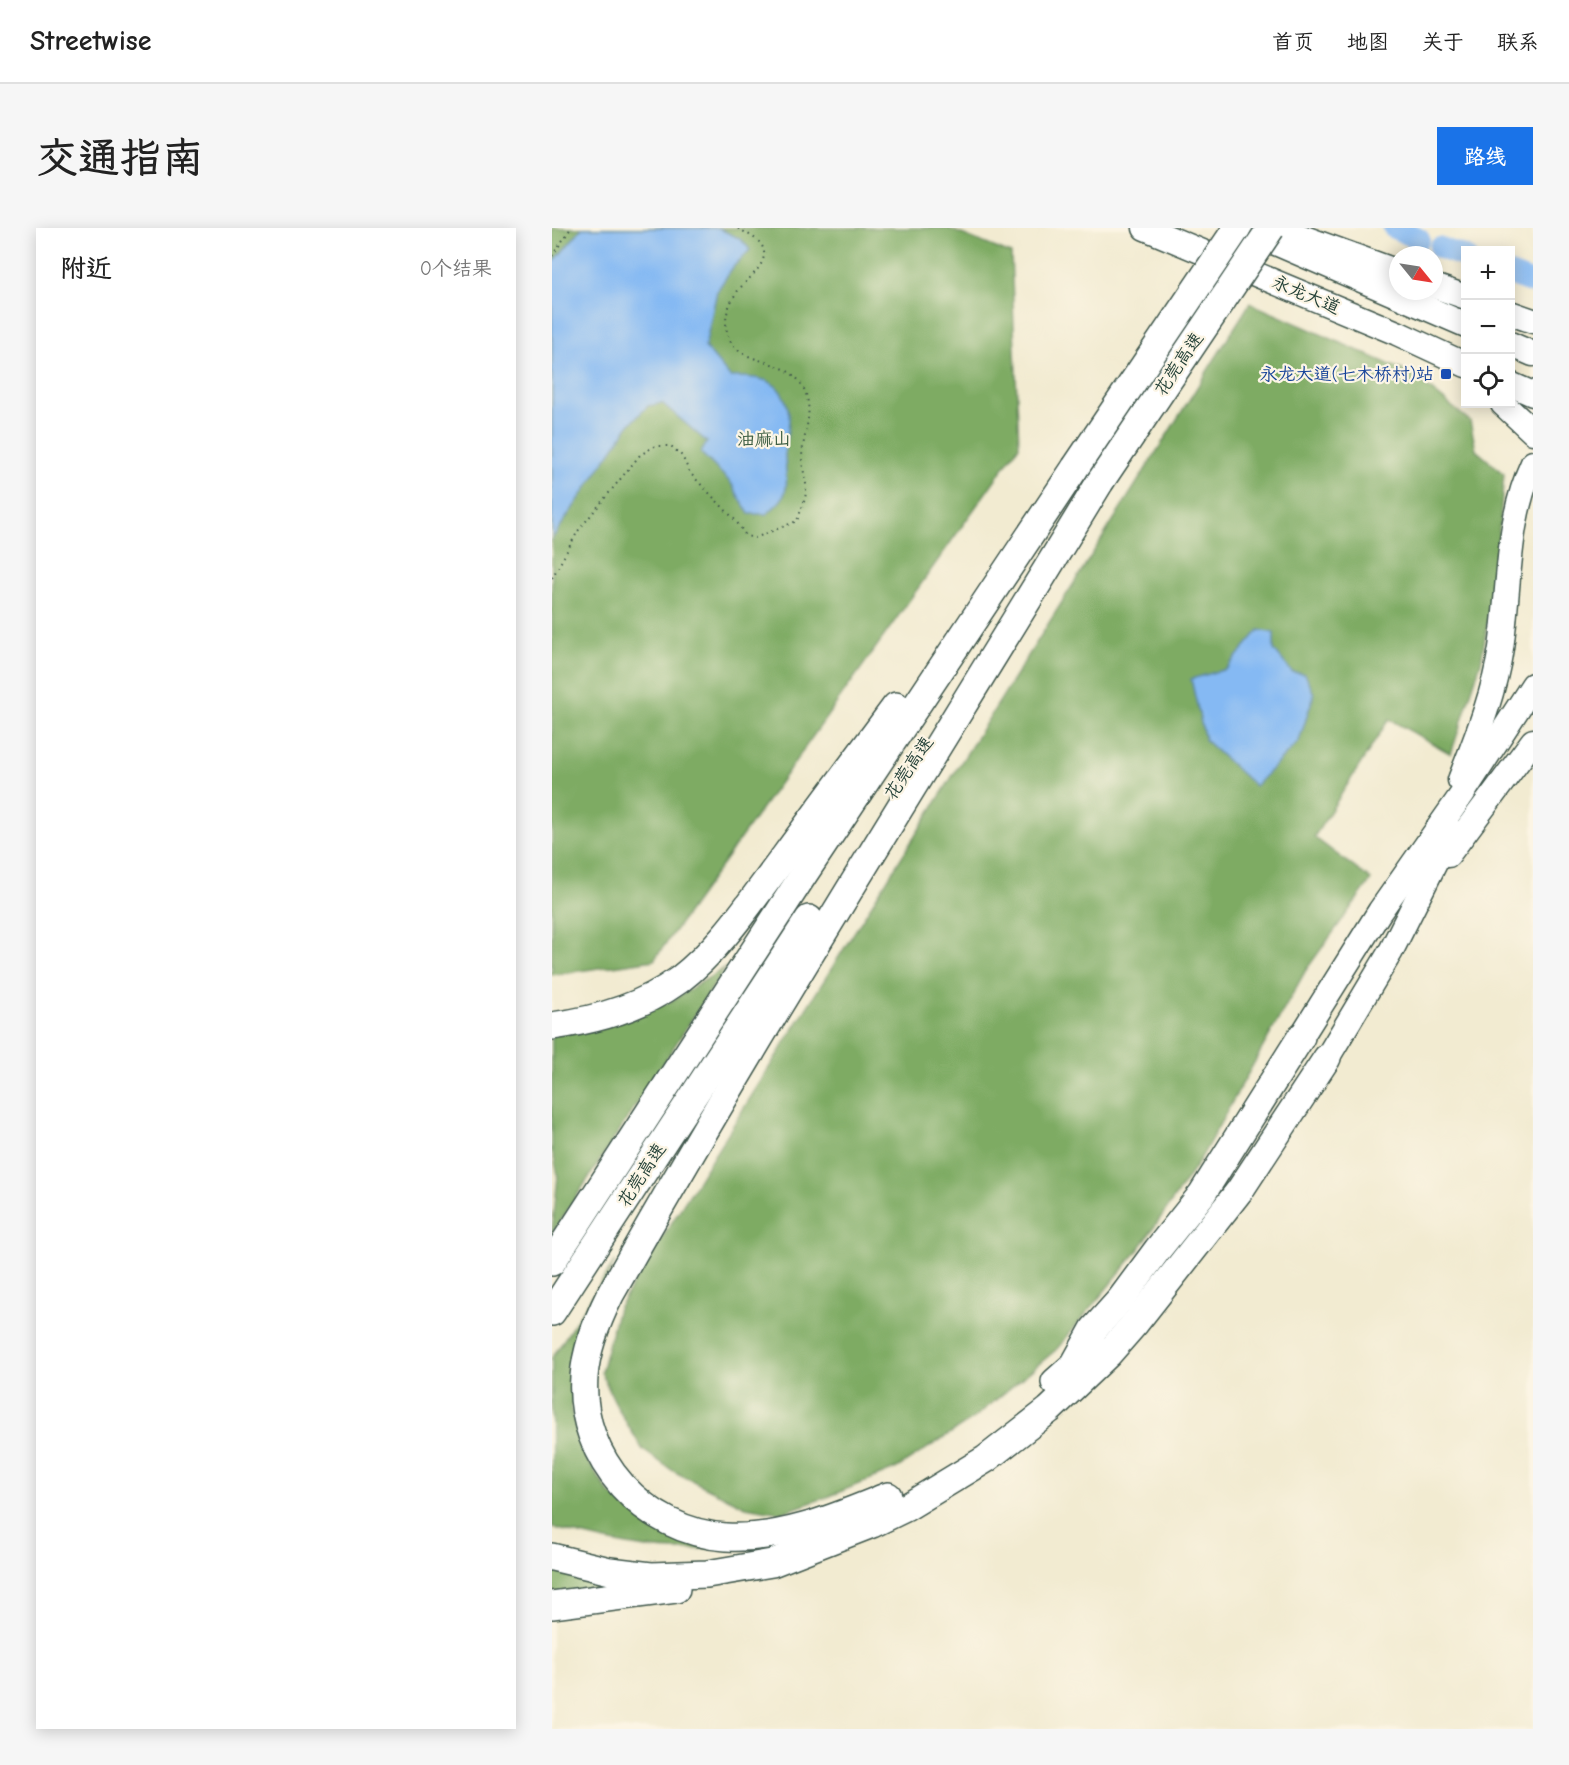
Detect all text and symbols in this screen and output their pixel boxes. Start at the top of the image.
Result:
text: Streetwise [30,25,151,57]
text: 首页 [1272,30,1314,54]
text: 地图 [1347,30,1389,54]
text: 关于 [1422,30,1464,54]
text: 联系 [1497,30,1539,54]
button: 路线 [1437,127,1533,185]
text: 交通指南 [36,134,204,183]
north arrow [1389,246,1443,300]
map controls [1461,246,1515,408]
button: + [1461,246,1515,300]
text: 附近 [60,254,112,284]
text: 0个结果 [420,257,492,280]
street label: 永龙大道 [1269,271,1343,319]
button: − [1461,300,1515,354]
street label: 花莞高速 [1150,328,1208,400]
button: locate [1461,354,1515,408]
place label: 永龙大道(七木桥村)站 [1260,364,1434,385]
marker: 永龙大道(七木桥村)站 [1439,367,1453,381]
park label: 油麻山 [737,429,791,450]
street label: 花莞高速 [880,732,938,804]
street label: 花莞高速 [614,1139,670,1211]

